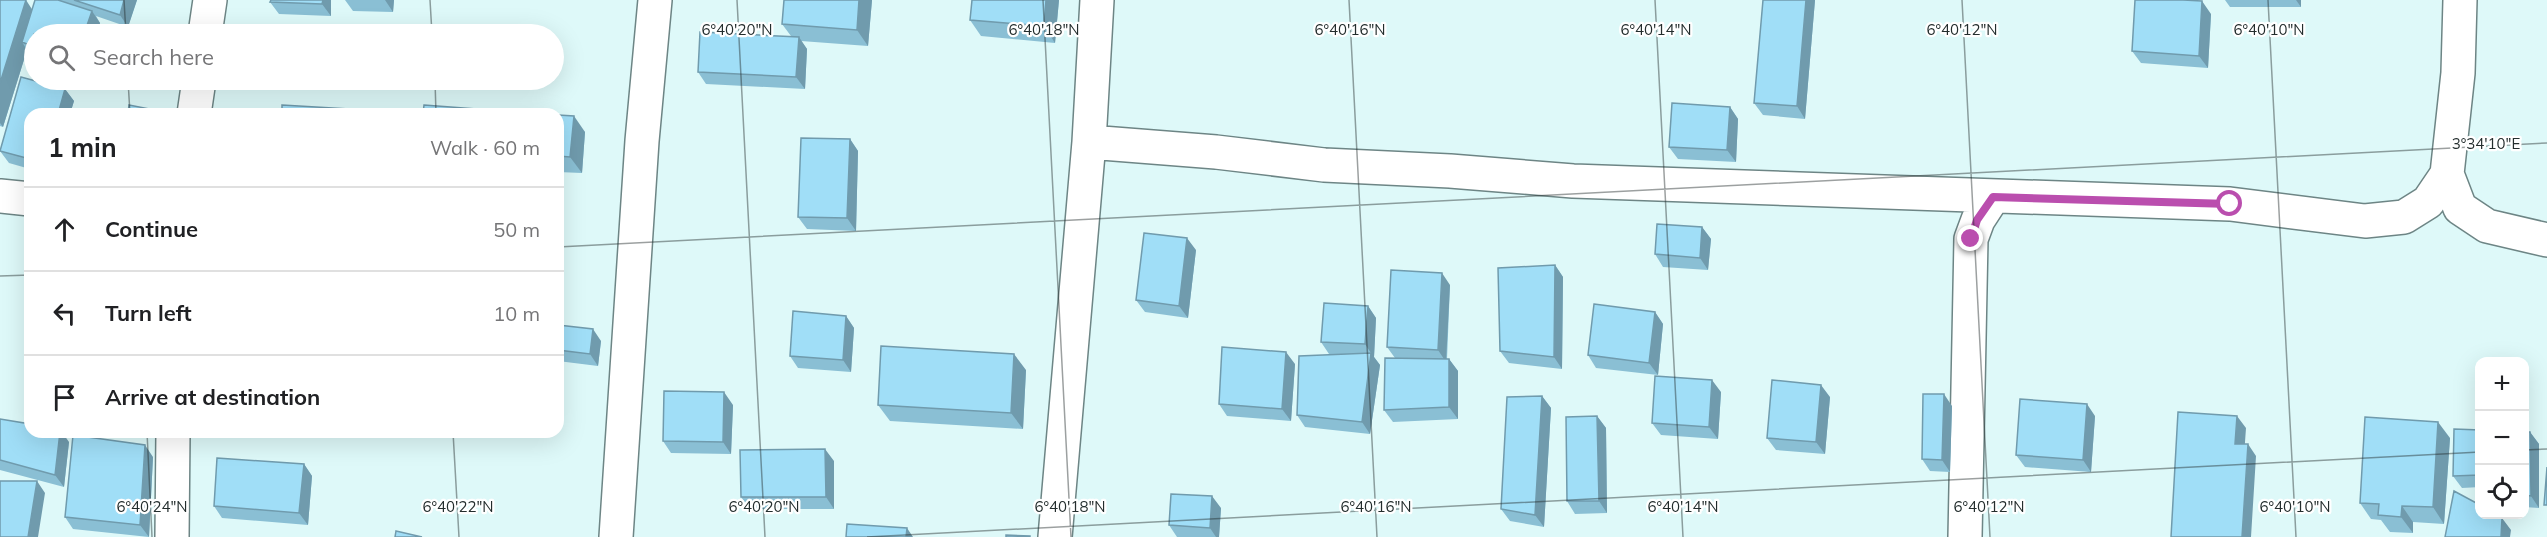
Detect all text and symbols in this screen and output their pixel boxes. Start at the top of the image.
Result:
text: 6°40'20"N [702,20,772,39]
text: 6°40'18"N [1009,20,1079,39]
text: 6°40'16"N [1315,20,1385,39]
text: 6°40'14"N [1621,20,1691,39]
text: 6°40'12"N [1927,20,1997,39]
text: 6°40'10"N [2234,20,2304,39]
search box [24,24,564,90]
icon: search [45,41,78,74]
text: Search here [93,43,214,71]
text: 1 min [48,131,117,164]
text: 3°34'10"E [2452,134,2520,153]
text: Walk · 60 m [430,135,540,160]
route start [2216,190,2242,216]
icon: ahead [48,213,81,246]
text: Continue [105,215,198,243]
text: 50 m [493,217,540,242]
route end [1957,225,1983,251]
icon: left [48,297,81,330]
text: Turn left [105,299,192,327]
text: 10 m [493,301,540,326]
map controls [2475,357,2529,519]
button: + [2475,357,2529,411]
icon: arrive [48,381,81,414]
text: Arrive at destination [105,383,320,411]
button: − [2475,411,2529,465]
button: locate [2475,465,2529,519]
text: 6°40'24"N [117,497,187,516]
text: 6°40'22"N [423,497,493,516]
text: 6°40'20"N [729,497,799,516]
text: 6°40'18"N [1035,497,1105,516]
text: 6°40'16"N [1341,497,1411,516]
text: 6°40'14"N [1648,497,1718,516]
text: 6°40'12"N [1954,497,2024,516]
text: 6°40'10"N [2260,497,2330,516]

